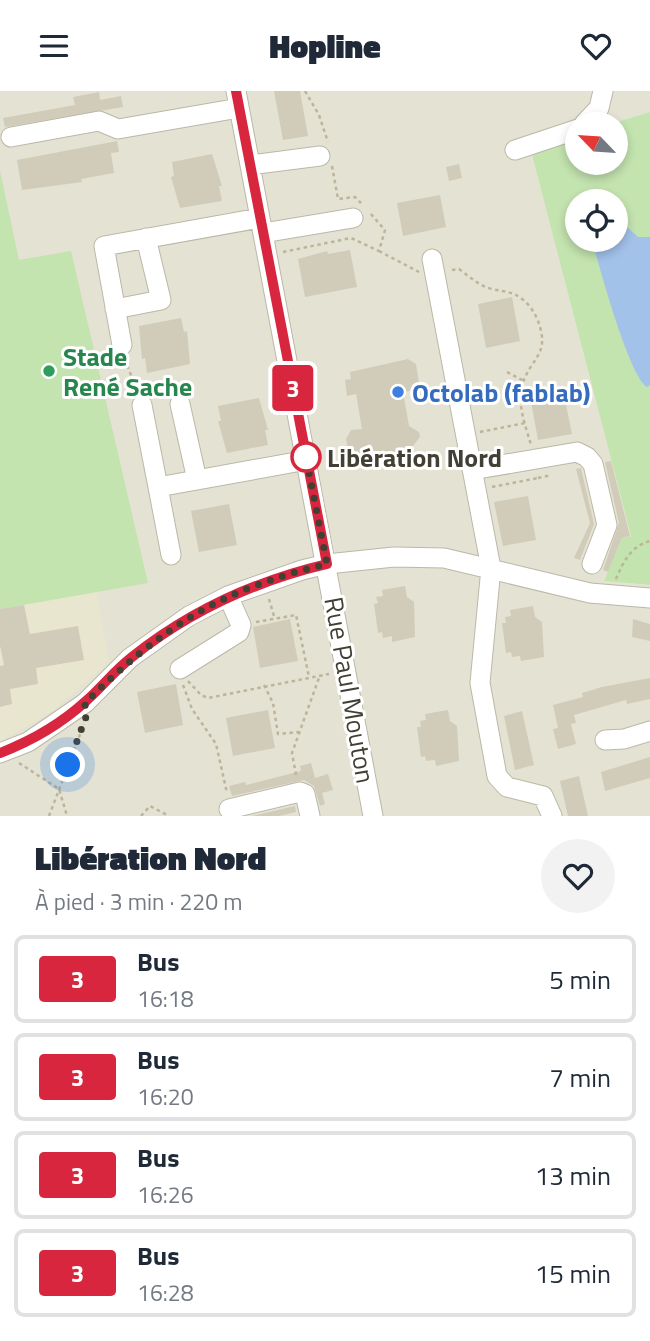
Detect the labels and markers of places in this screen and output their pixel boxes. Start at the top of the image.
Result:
place label: Stade René Sache [63,337,192,406]
marker: Stade René Sache [41,363,57,379]
place label: Octolab (fablab) [412,373,590,412]
marker: Octolab (fablab) [390,384,406,400]
place label: Libération Nord [327,438,502,477]
marker: Libération Nord [291,442,321,472]

